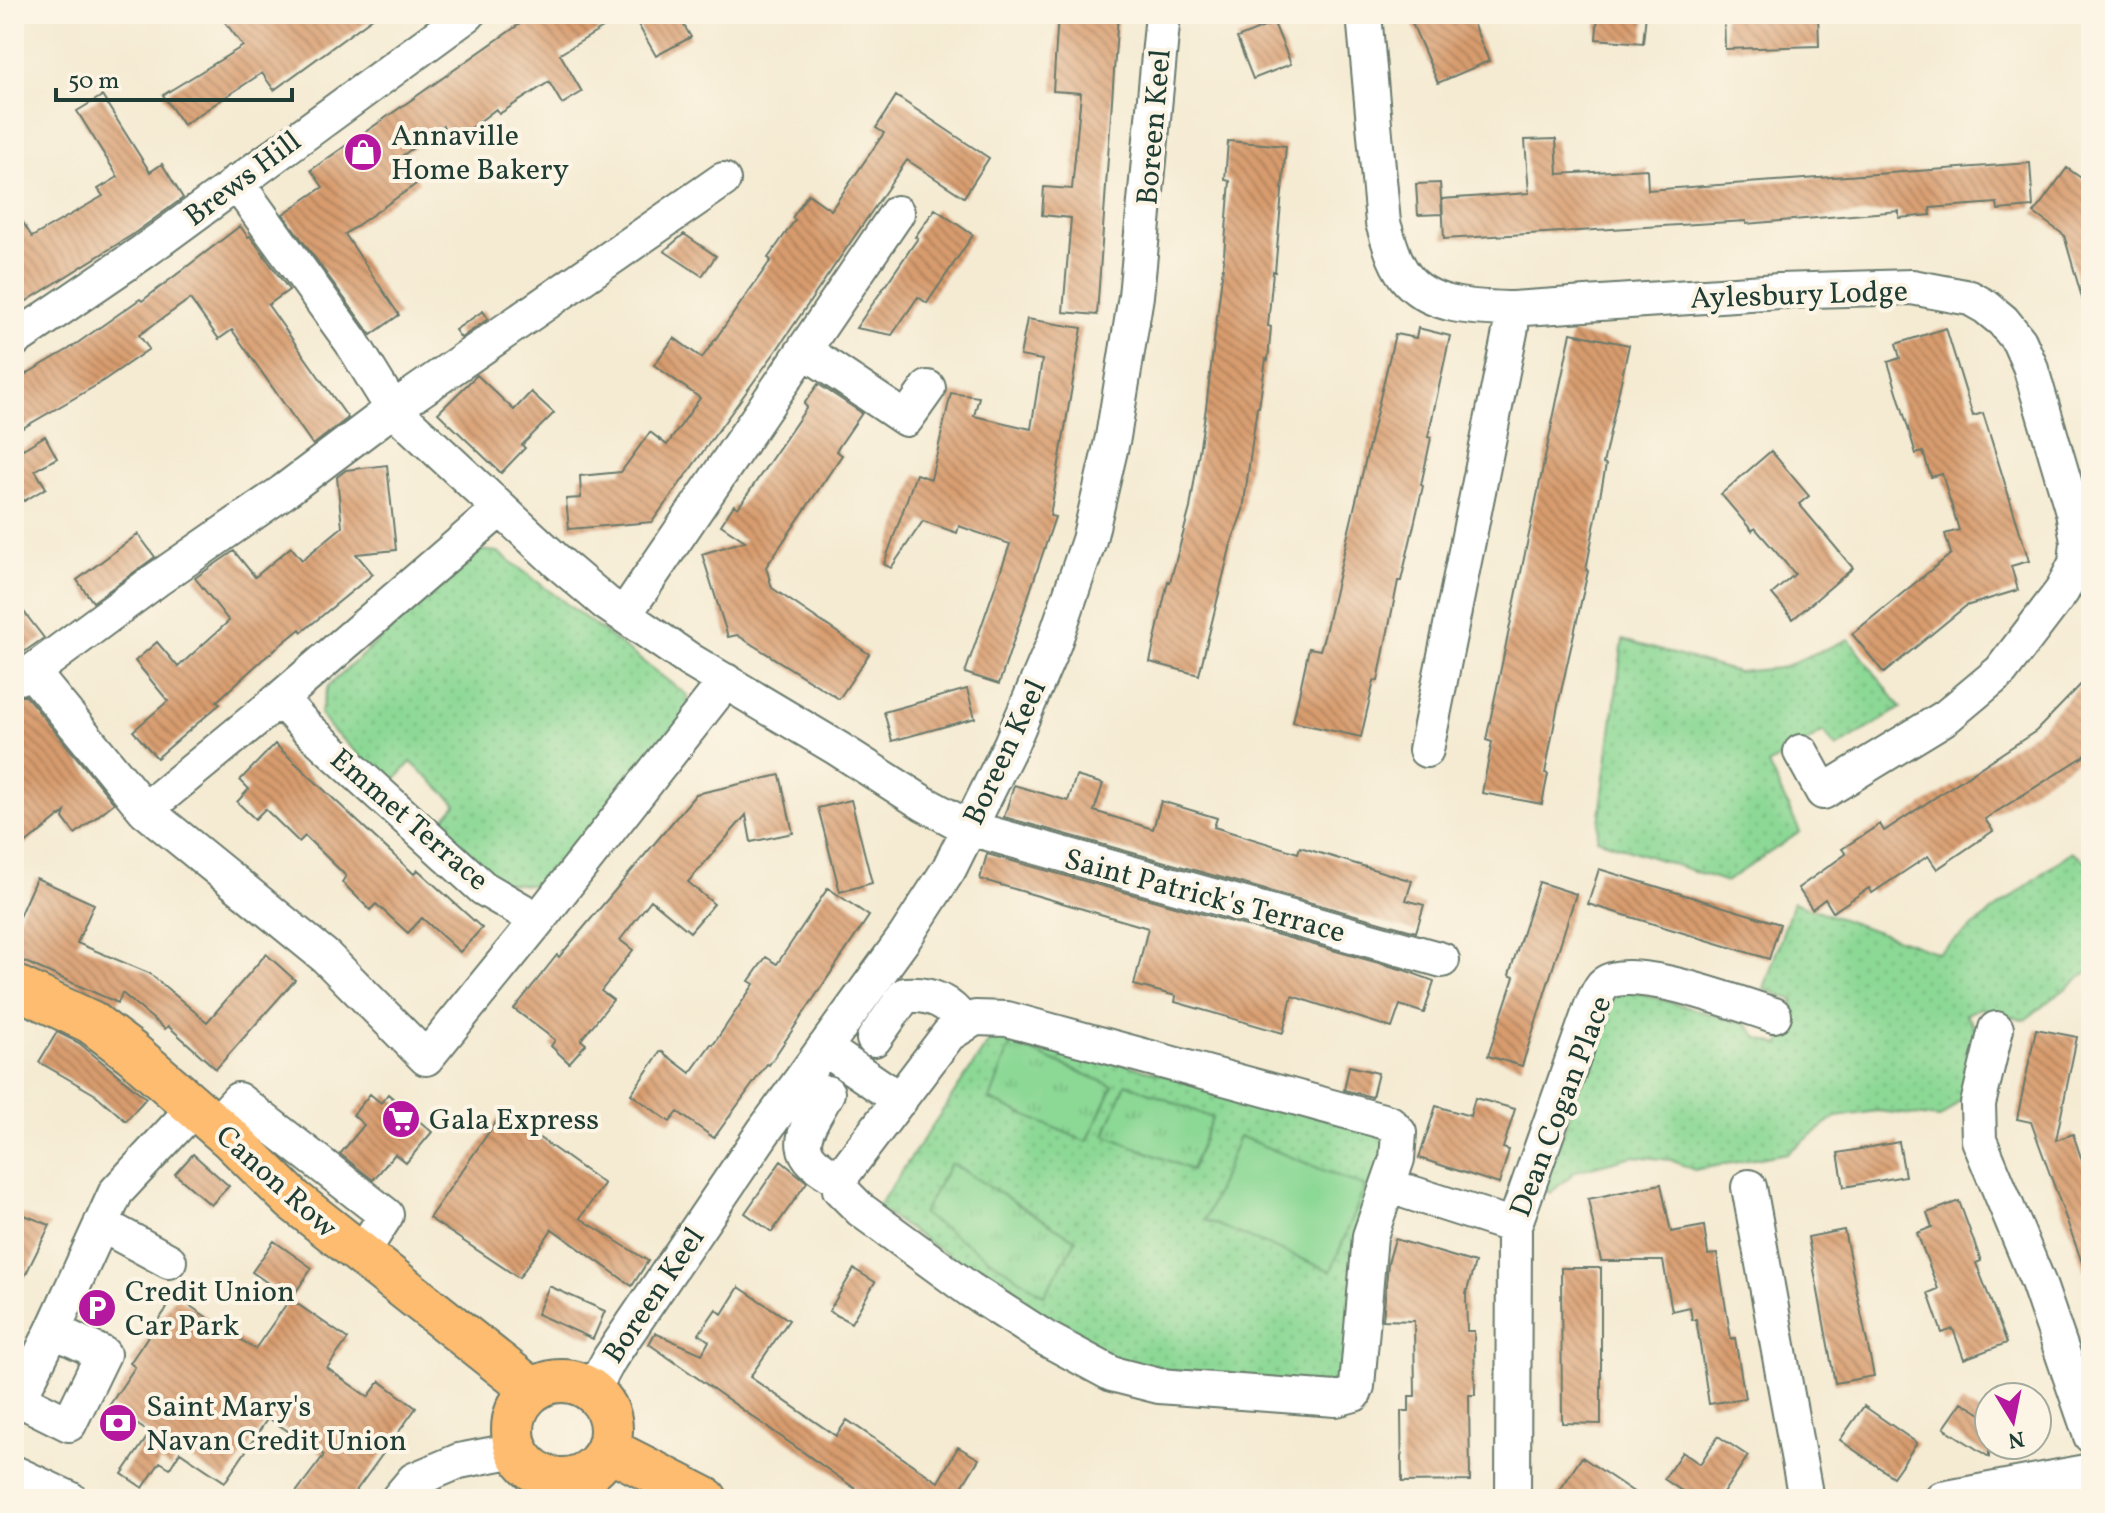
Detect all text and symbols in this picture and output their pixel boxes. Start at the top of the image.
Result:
street label: Boreen Keel [1127,48,1183,207]
scale bar [56,52,292,102]
text: 50 m [68,65,120,99]
place label: Annaville Home Bakery [391,116,569,192]
street label: Brews Hill [176,122,310,238]
shop icon: Annaville Home Bakery [342,131,384,173]
street label: Aylesbury Lodge [1689,271,1909,321]
street label: Boreen Keel [954,673,1058,832]
street label: Emmet Terrace [320,740,497,901]
street label: Saint Patrick's Terrace [1059,839,1350,955]
street label: Dean Cogan Place [1500,990,1623,1223]
supermarket icon: Gala Express [380,1098,422,1140]
place label: Gala Express [429,1100,599,1142]
street label: Canon Row [205,1116,346,1249]
street label: Boreen Keel [594,1220,716,1373]
place label: Credit Union Car Park [125,1272,295,1348]
parking icon: Credit Union Car Park [76,1287,118,1329]
north arrow [1973,1381,2053,1461]
place label: Saint Mary's Navan Credit Union [146,1387,407,1463]
bank icon: Saint Mary's Navan Credit Union [97,1402,139,1444]
text: N [2005,1422,2027,1455]

